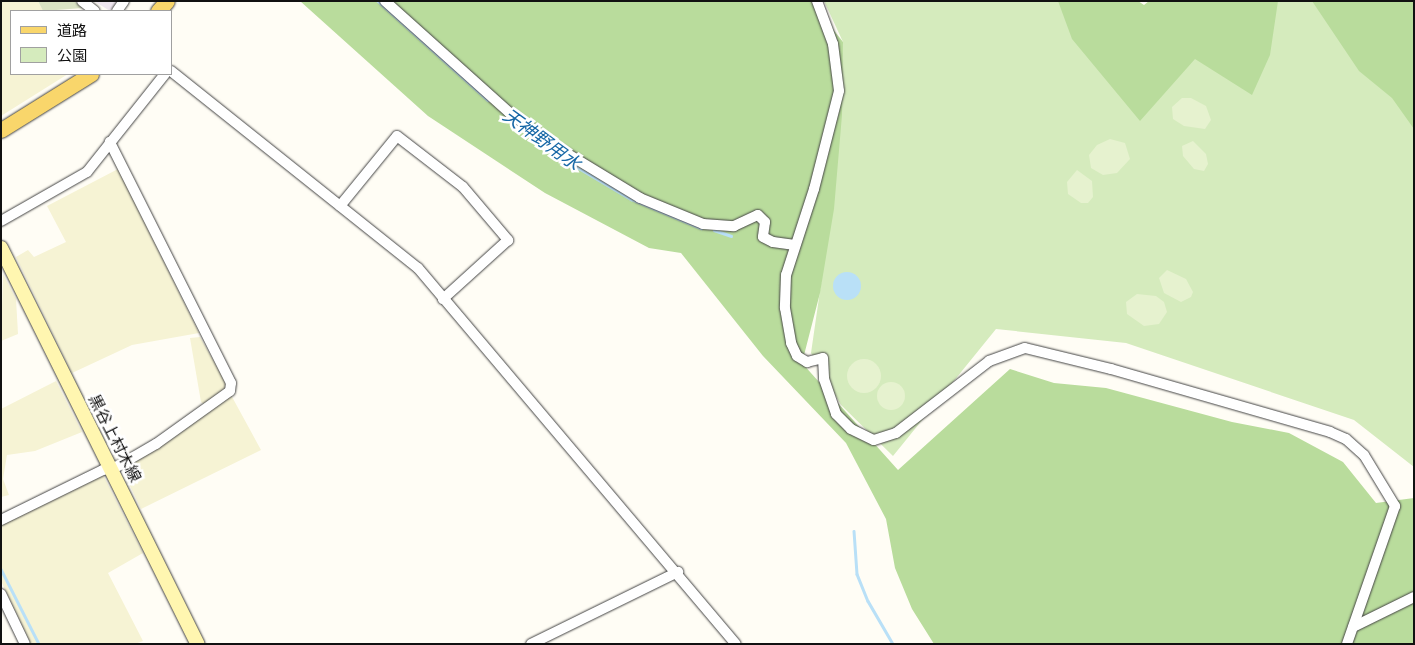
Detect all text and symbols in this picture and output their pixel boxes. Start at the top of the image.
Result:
legend [10,10,172,75]
text: 道路 [57,20,87,40]
text: 公園 [57,45,87,65]
water label: 天神野用水 [499,104,585,174]
street label: 黒谷上村木線 [85,391,145,485]

